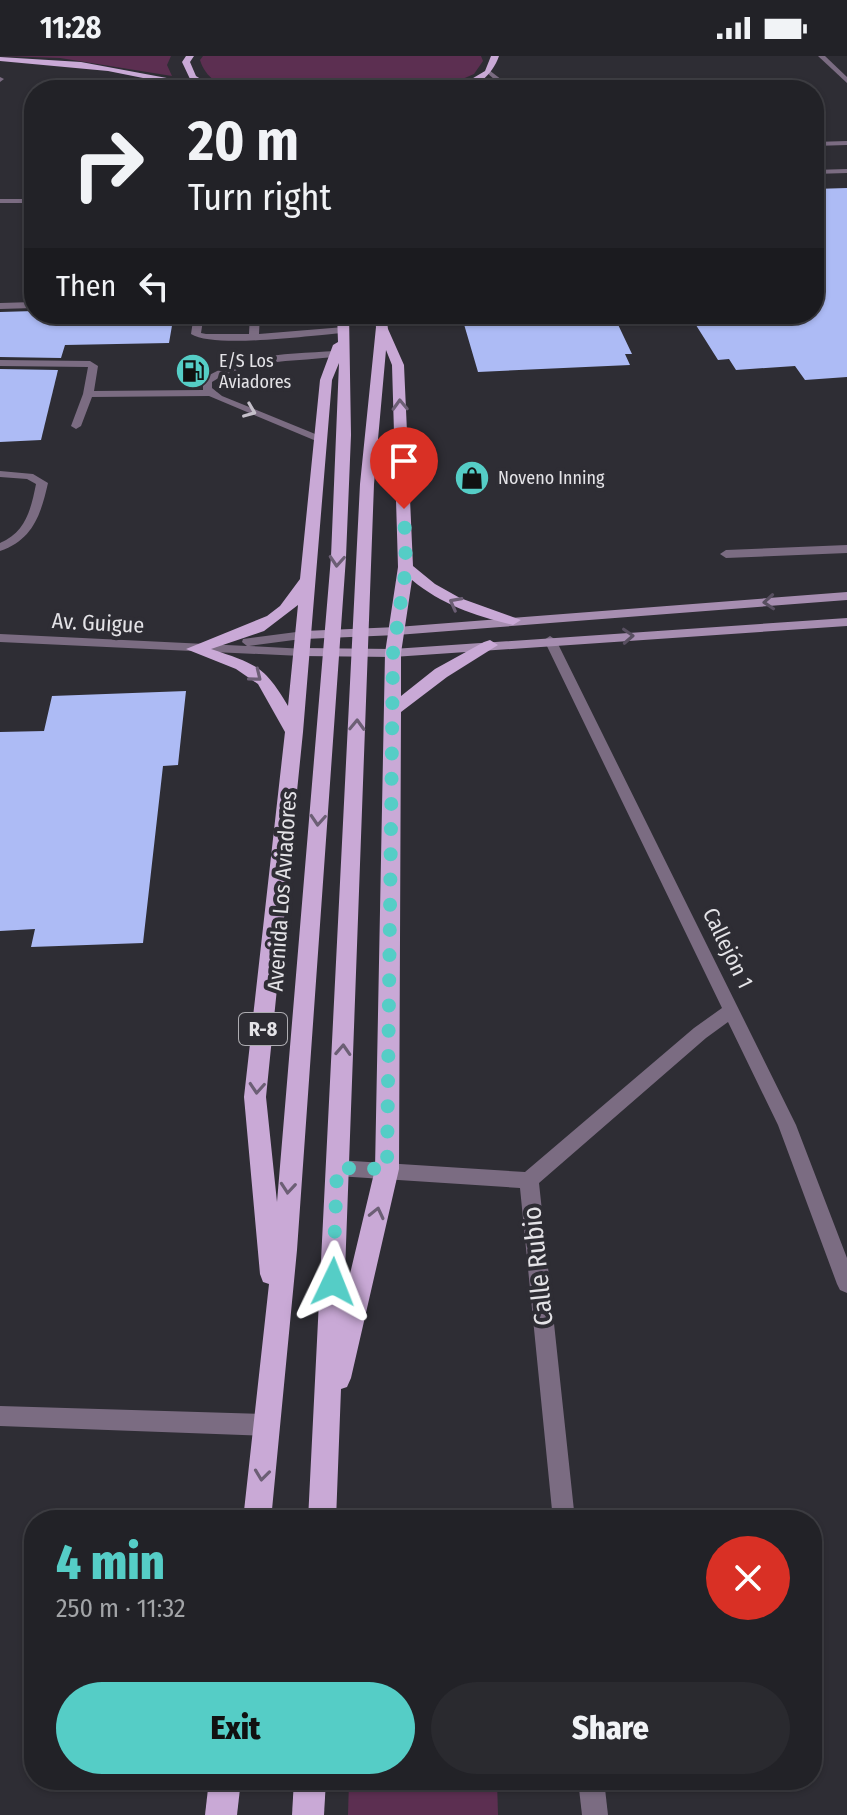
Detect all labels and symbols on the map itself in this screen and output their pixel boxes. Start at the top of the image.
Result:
place label: E/S Los Aviadores [219,350,292,393]
fuel station icon: E/S Los Aviadores [174,352,212,390]
one-way arrow [391,398,408,411]
one-way arrow [242,401,256,417]
pin [370,427,438,509]
shop icon: Noveno Inning [453,459,491,497]
place label: Noveno Inning [498,467,605,489]
one-way arrow [329,555,346,568]
one-way arrow [762,593,775,610]
one-way arrow [448,597,463,612]
street label: Av. Guigue [51,607,145,639]
one-way arrow [622,627,635,644]
one-way arrow [247,667,262,681]
one-way arrow [348,718,365,731]
street label: Avenida Los Aviadores [262,790,302,992]
one-way arrow [310,814,327,827]
street label: Callejón 1 [697,903,759,993]
road number: R-8 [239,1013,287,1045]
one-way arrow [334,1043,351,1056]
one-way arrow [249,1082,266,1095]
one-way arrow [280,1182,297,1195]
street label: Calle Rubio [516,1205,560,1327]
one-way arrow [367,1206,384,1220]
position arrow [291,1240,375,1324]
one-way arrow [254,1468,271,1482]

